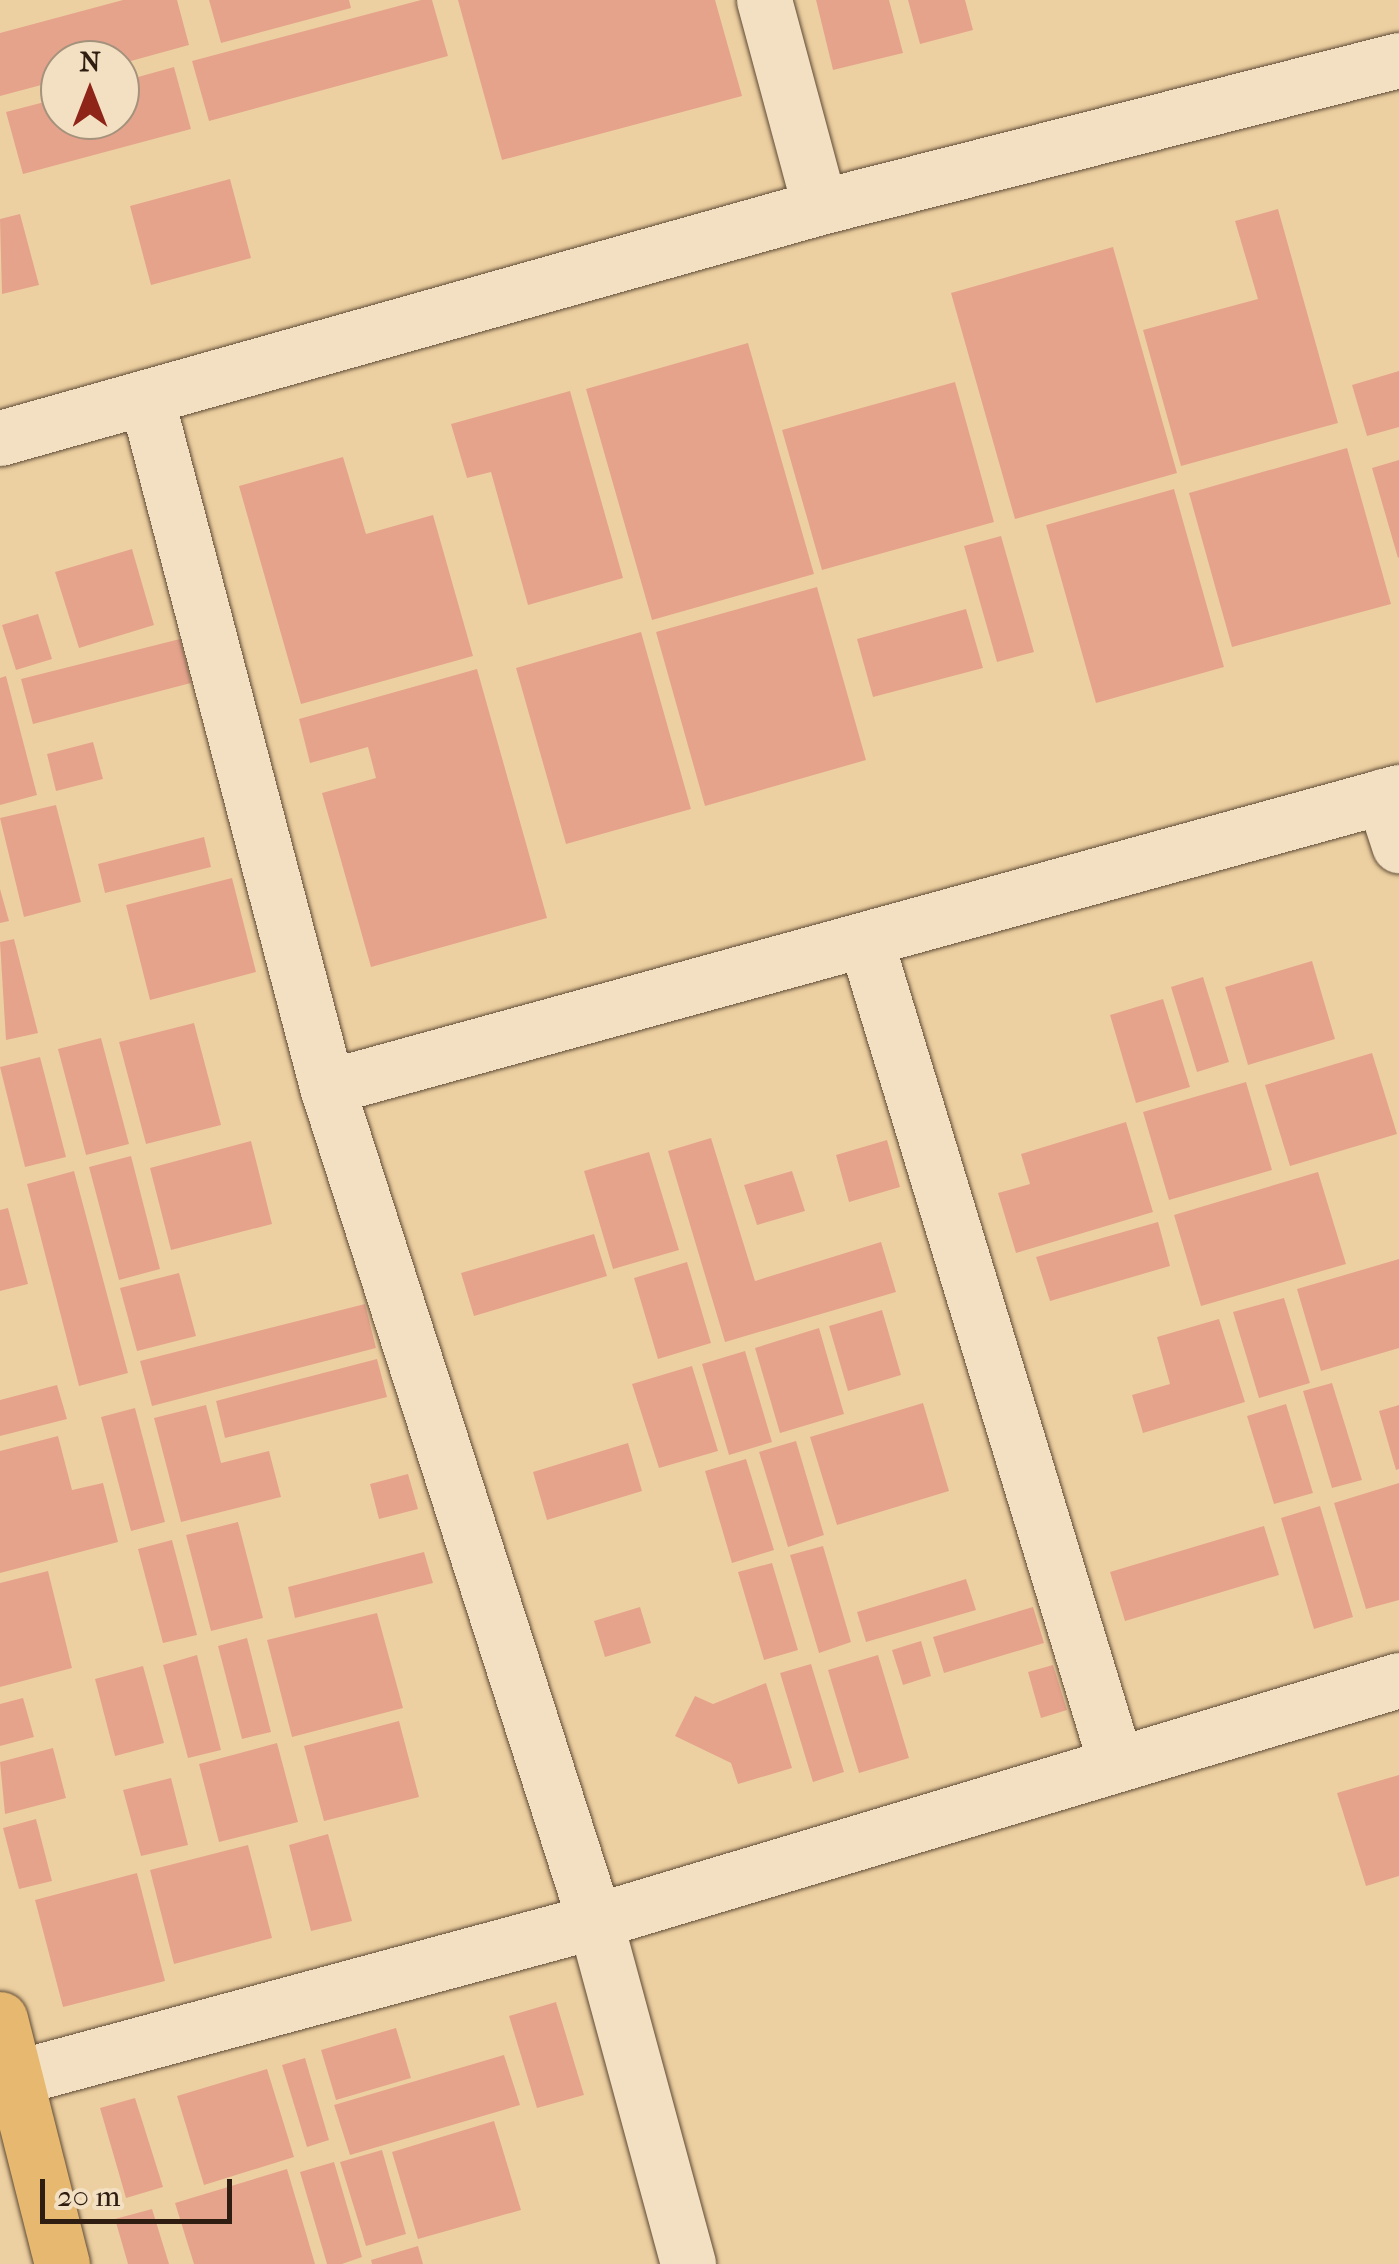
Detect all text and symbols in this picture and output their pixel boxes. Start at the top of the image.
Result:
north arrow [40,40,140,140]
text: N [79,45,101,78]
scale bar [45,2159,238,2221]
text: 20 m [57,2179,120,2214]

